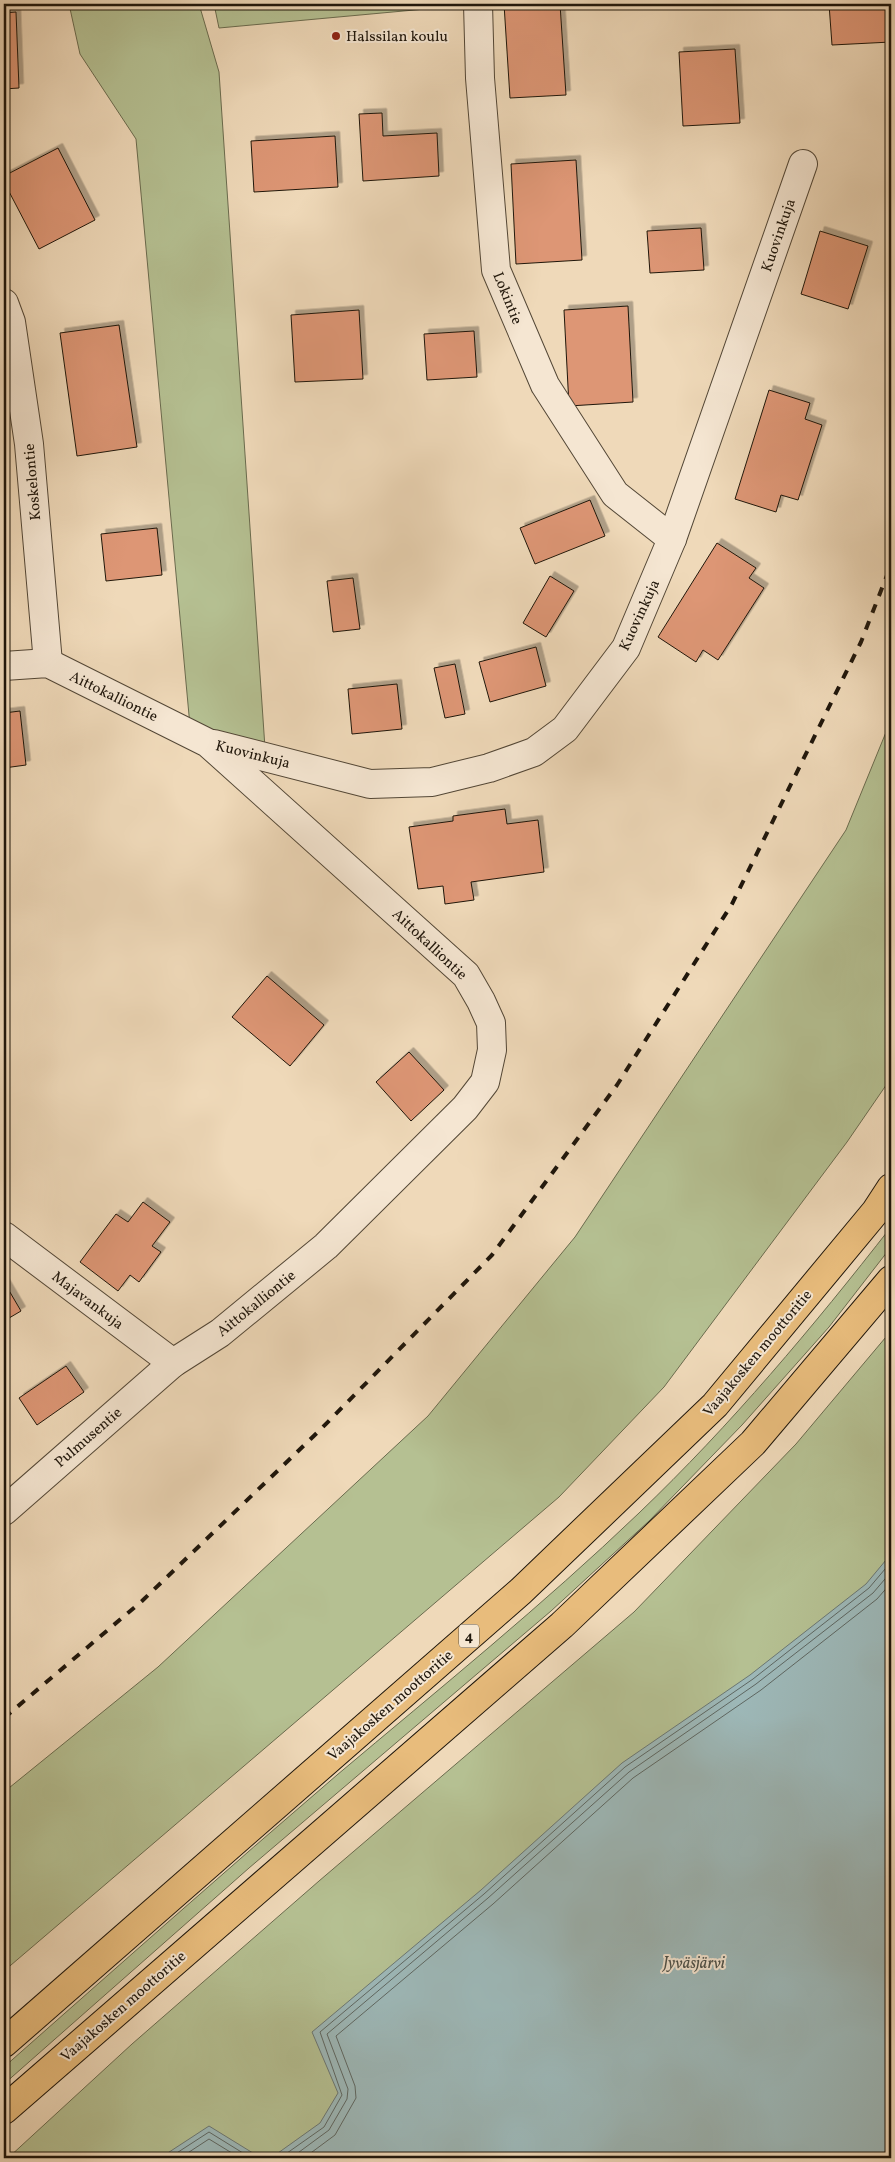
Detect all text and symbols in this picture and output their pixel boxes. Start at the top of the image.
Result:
place label: Halssilan koulu [346,27,448,48]
marker: Halssilan koulu [330,30,342,42]
street label: Kuovinkuja [757,196,802,275]
street label: Lokintie [487,269,527,328]
street label: Koskelontie [20,442,47,521]
street label: Kuovinkuja [615,577,666,655]
street label: Aittokalliontie [66,667,161,728]
street label: Kuovinkuja [213,736,292,775]
street label: Aittokalliontie [387,905,471,986]
street label: Aittokalliontie [213,1266,301,1343]
street label: Majavankuja [47,1267,128,1335]
street label: Vaajakosken moottoritie [699,1286,818,1422]
street label: Pulmusentie [51,1403,127,1473]
road number: 4 [459,1624,479,1648]
street label: Vaajakosken moottoritie [324,1646,458,1767]
street label: Vaajakosken moottoritie [57,1947,191,2068]
water label: Jyväsjärvi [661,1953,726,1975]

